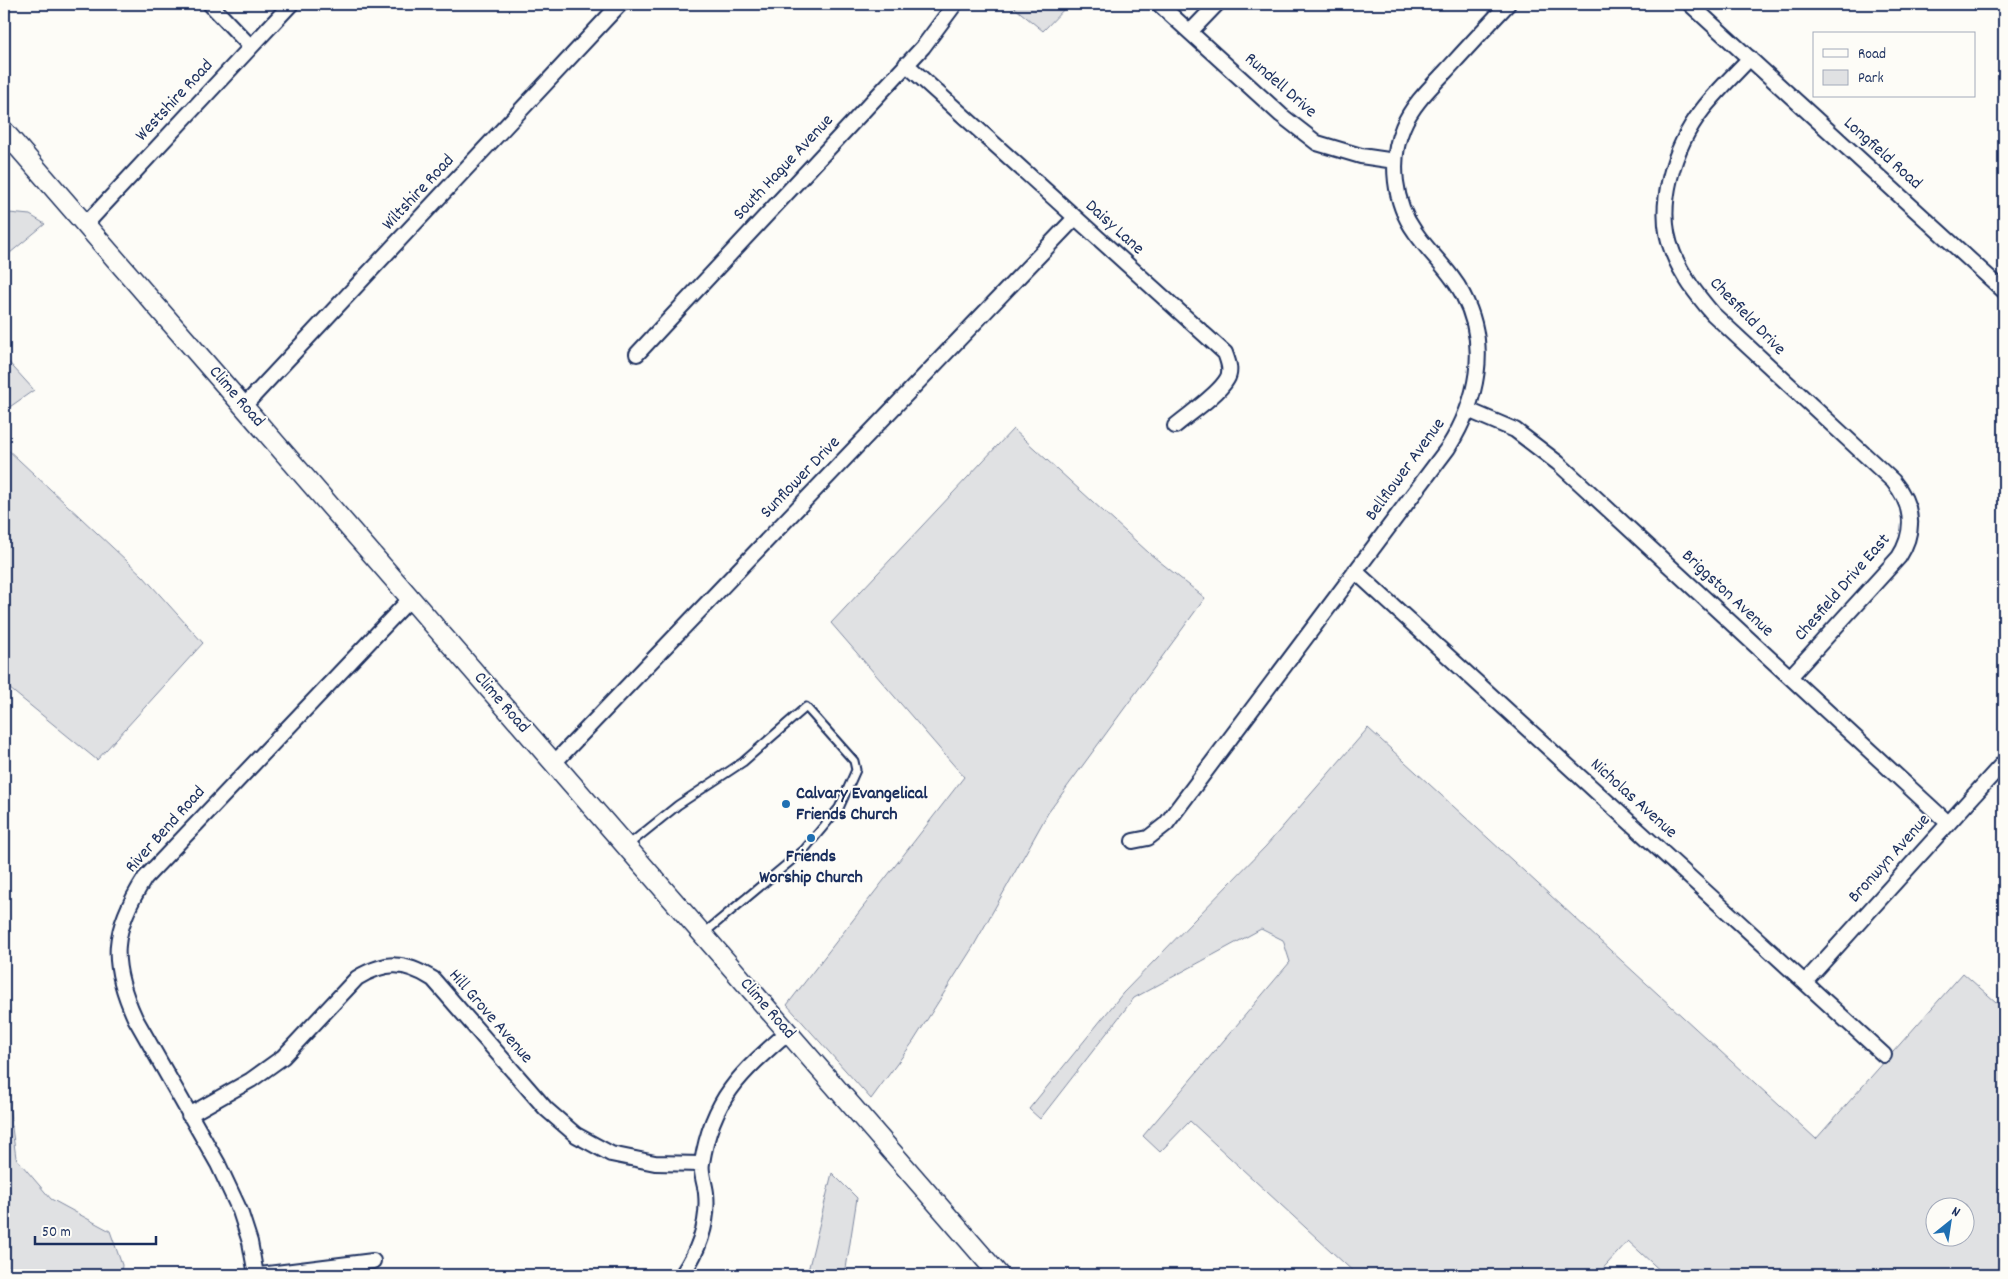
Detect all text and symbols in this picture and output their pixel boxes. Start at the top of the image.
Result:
legend [1813,32,1976,98]
text: Road [1858,44,1886,66]
street label: Rundell Drive [1238,48,1322,125]
street label: Westshire Road [130,54,220,148]
text: Park [1858,68,1884,90]
street label: South Hague Avenue [728,109,840,227]
street label: Longfield Road [1837,112,1927,196]
street label: Wiltshire Road [377,149,461,237]
street label: Daisy Lane [1079,195,1149,261]
street label: Chesfield Drive [1703,272,1791,362]
street label: Clime Road [202,361,270,433]
street label: Bellflower Avenue [1360,413,1452,527]
street label: Sunflower Drive [755,431,847,525]
street label: Chesfield Drive East [1789,528,1897,647]
street label: Briggston Avenue [1675,545,1779,643]
street label: Clime Road [467,667,535,739]
street label: Nicholas Avenue [1584,753,1682,845]
street label: River Bend Road [120,781,212,879]
place label: Calvary Evangelical Friends Church [796,782,928,828]
marker: Calvary Evangelical Friends Church [780,798,792,810]
street label: Bronwyn Avenue [1843,809,1937,909]
marker: Friends Worship Church [805,832,817,844]
place label: Friends Worship Church [759,845,863,891]
street label: Hill Grove Avenue [442,964,538,1070]
street label: Clime Road [733,973,801,1045]
north arrow [1926,1196,1976,1246]
text: N [1948,1202,1964,1223]
scale bar [35,1214,156,1246]
text: 50 m [42,1222,71,1244]

